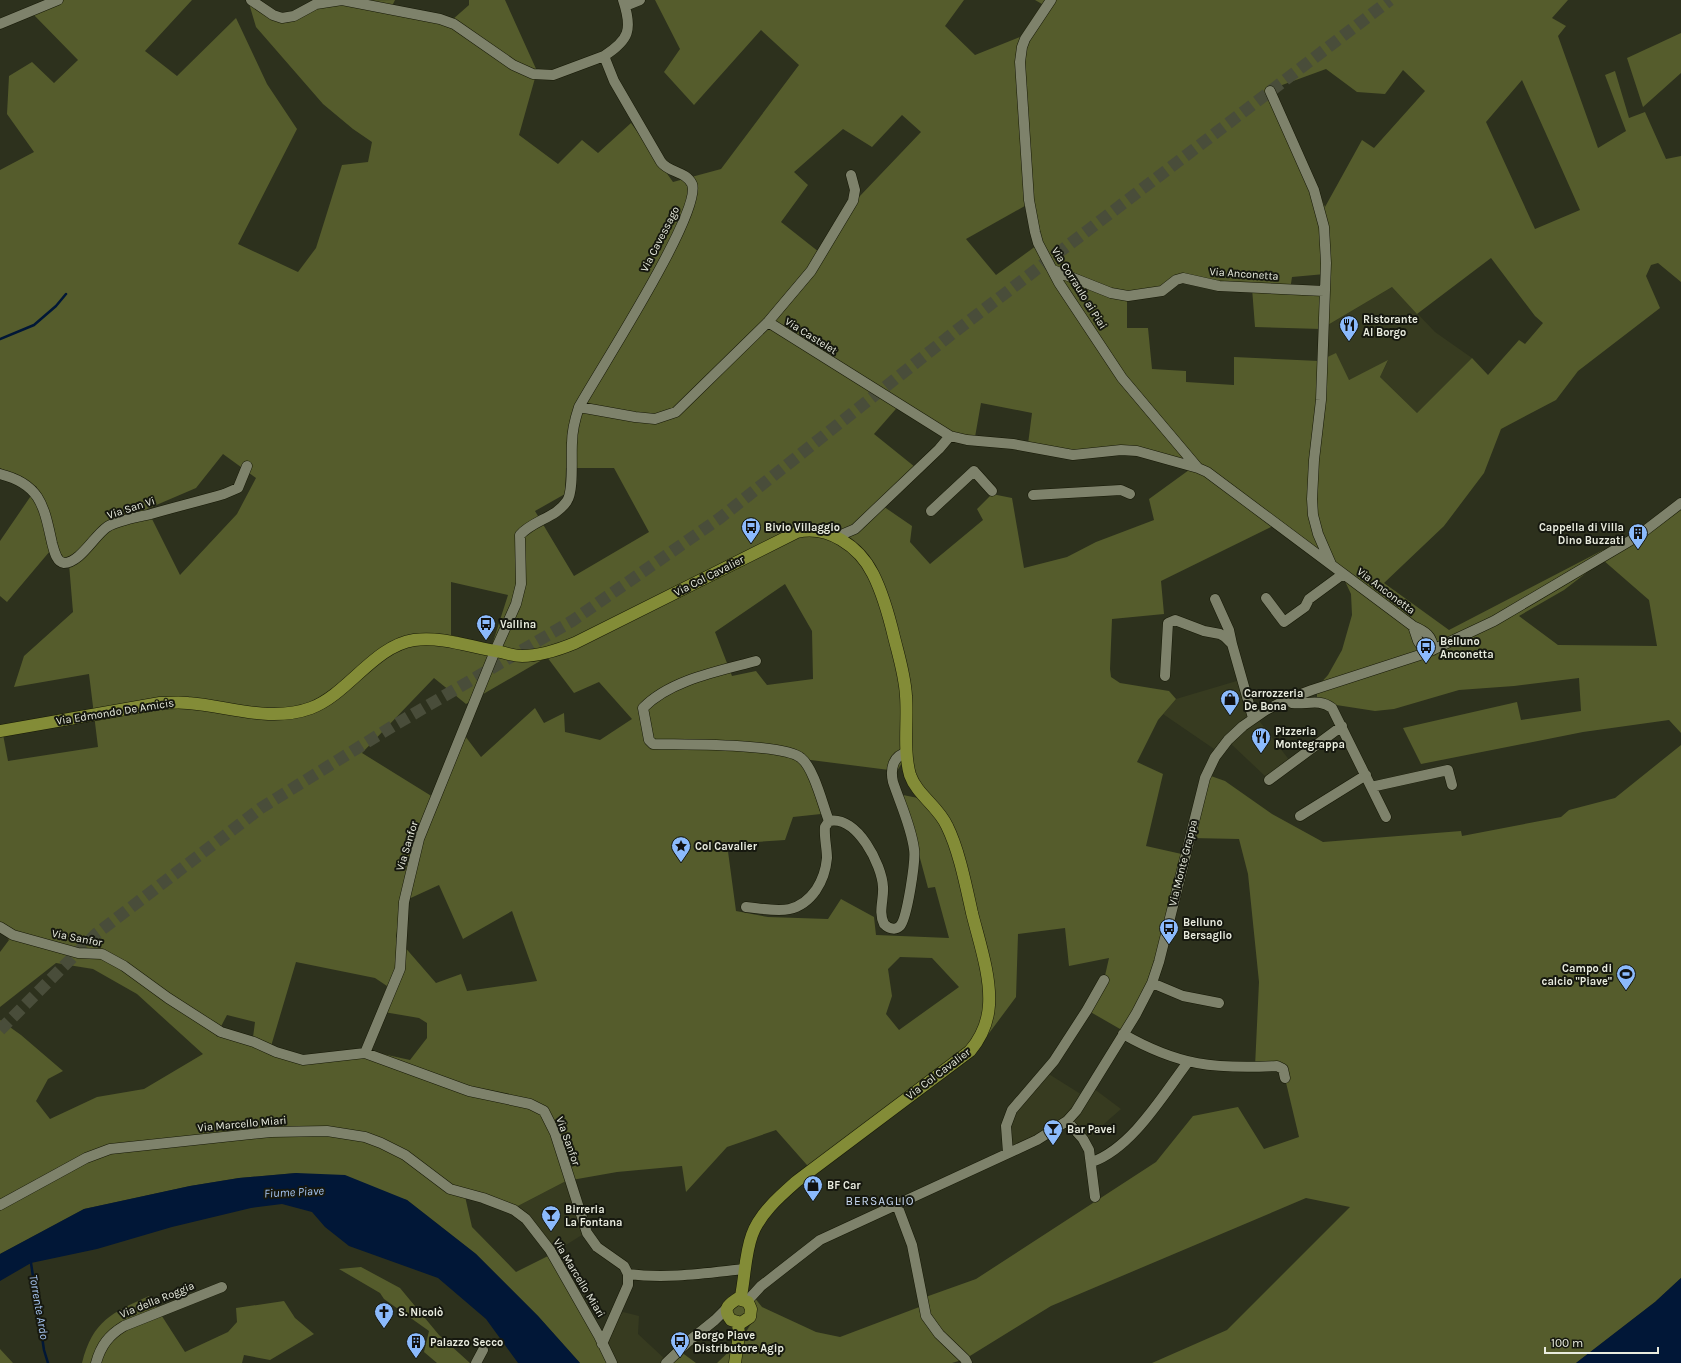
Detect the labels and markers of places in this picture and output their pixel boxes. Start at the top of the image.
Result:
place label: Ristorante Al Borgo [1363,313,1418,339]
restaurant icon: Ristorante Al Borgo [1338,314,1360,342]
bus stop icon: Bivio Villaggio [740,516,762,544]
place label: Bivio Villaggio [765,521,840,534]
place label: Cappella di Villa Dino Buzzati [1539,521,1624,547]
building icon: Cappella di Villa Dino Buzzati [1627,522,1649,550]
bus stop icon: Vallina [475,613,497,641]
place label: Vallina [500,618,536,631]
place label: Belluno Anconetta [1440,635,1494,661]
bus stop icon: Belluno Anconetta [1415,636,1437,664]
place label: Carrozzeria De Bona [1244,687,1303,713]
shop icon: Carrozzeria De Bona [1219,688,1241,716]
place label: Pizzeria Montegrappa [1275,725,1345,751]
restaurant icon: Pizzeria Montegrappa [1250,726,1272,754]
place icon: Col Cavalier [670,835,692,863]
place label: Col Cavalier [695,840,758,853]
place label: Belluno Bersaglio [1183,916,1232,942]
bus stop icon: Belluno Bersaglio [1158,917,1180,945]
place label: Campo di calcio "Piave" [1542,962,1612,988]
sports icon: Campo di calcio "Piave" [1615,963,1637,991]
bar icon: Bar Pavei [1042,1118,1064,1146]
place label: Bar Pavei [1067,1123,1116,1136]
shop icon: BF Car [802,1174,824,1202]
place label: BF Car [827,1179,861,1192]
place label: Birreria La Fontana [565,1203,622,1229]
bar icon: Birreria La Fontana [540,1204,562,1232]
church icon: S. Nicolò [373,1301,395,1329]
place label: S. Nicolò [398,1306,443,1319]
place label: Borgo Piave Distributore Agip [694,1329,784,1355]
bus stop icon: Borgo Piave Distributore Agip [669,1330,691,1358]
building icon: Palazzo Secco [405,1331,427,1359]
place label: Palazzo Secco [430,1336,503,1349]

